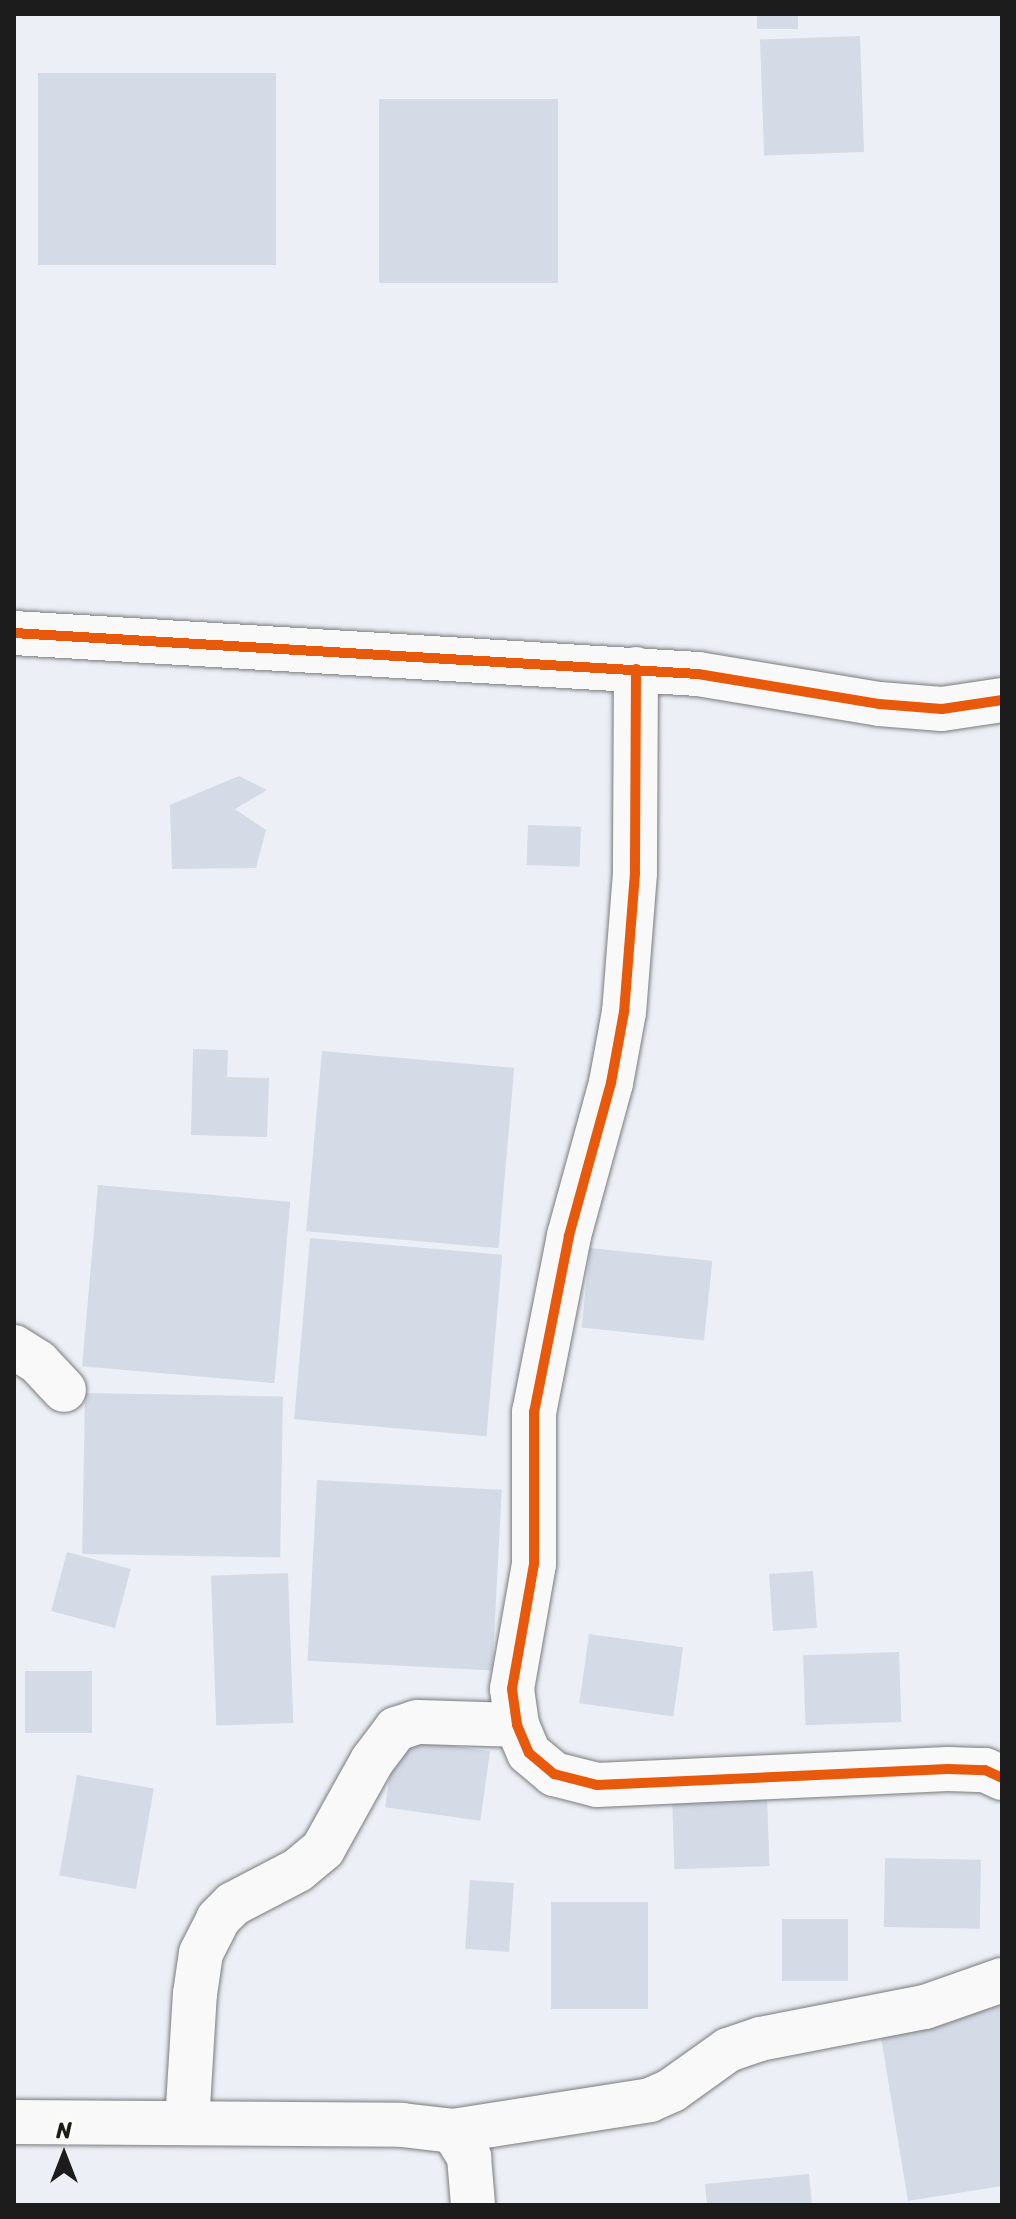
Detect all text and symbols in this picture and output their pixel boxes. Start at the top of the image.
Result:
text: N [56,2111,72,2150]
north arrow [24,2115,104,2195]

